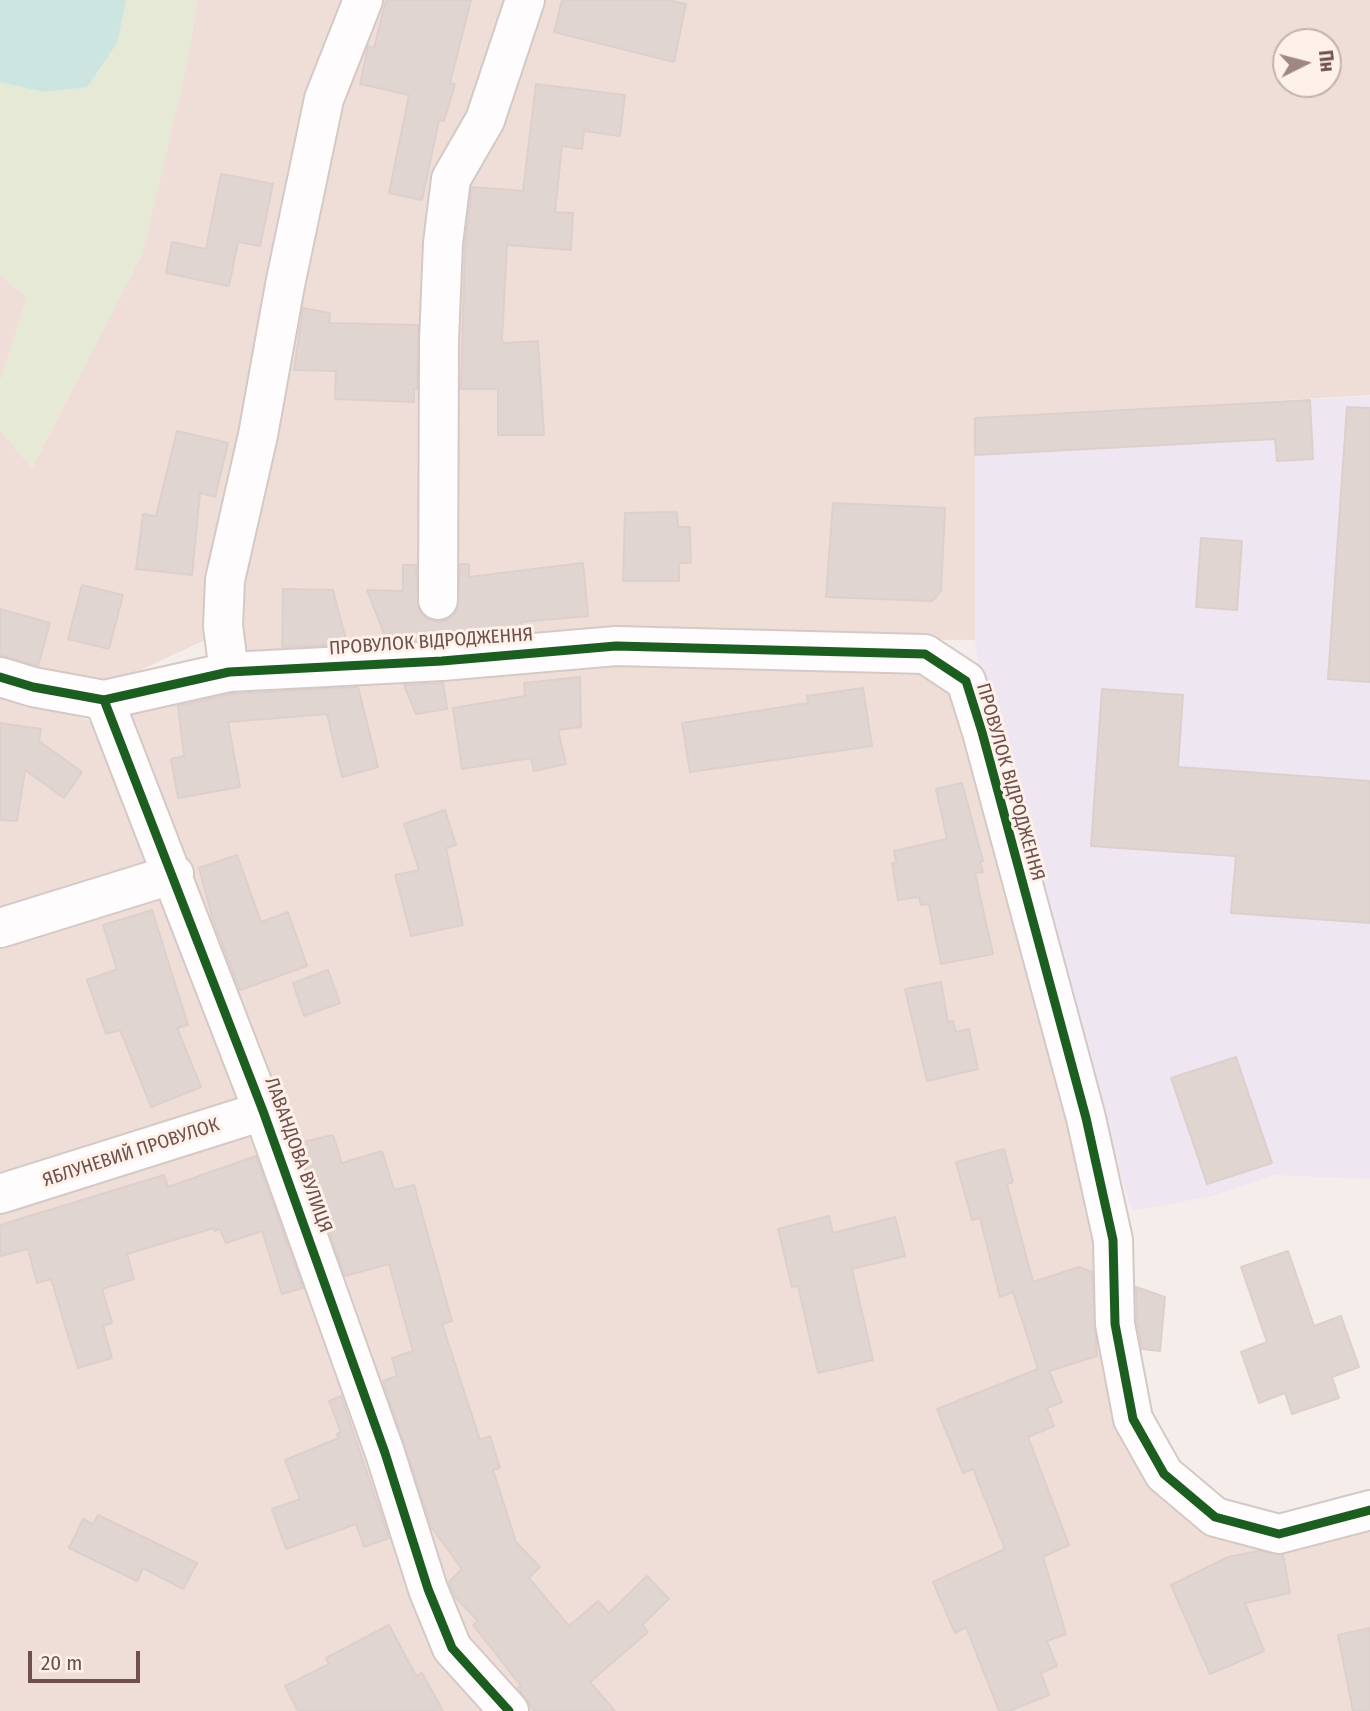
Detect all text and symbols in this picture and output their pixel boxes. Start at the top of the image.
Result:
north arrow [1272,28,1342,98]
text: Пн [1314,49,1339,73]
street label: ПРОВУЛОК ВІДРОДЖЕННЯ [328,623,534,661]
street label: ПРОВУЛОК ВІДРОДЖЕННЯ [971,681,1049,883]
street label: ЛАВАНДОВА ВУЛИЦЯ [259,1074,337,1236]
street label: ЯБЛУНЕВИЙ ПРОВУЛОК [40,1114,222,1192]
scale bar [32,1638,144,1682]
text: 20 m [41,1650,82,1676]

